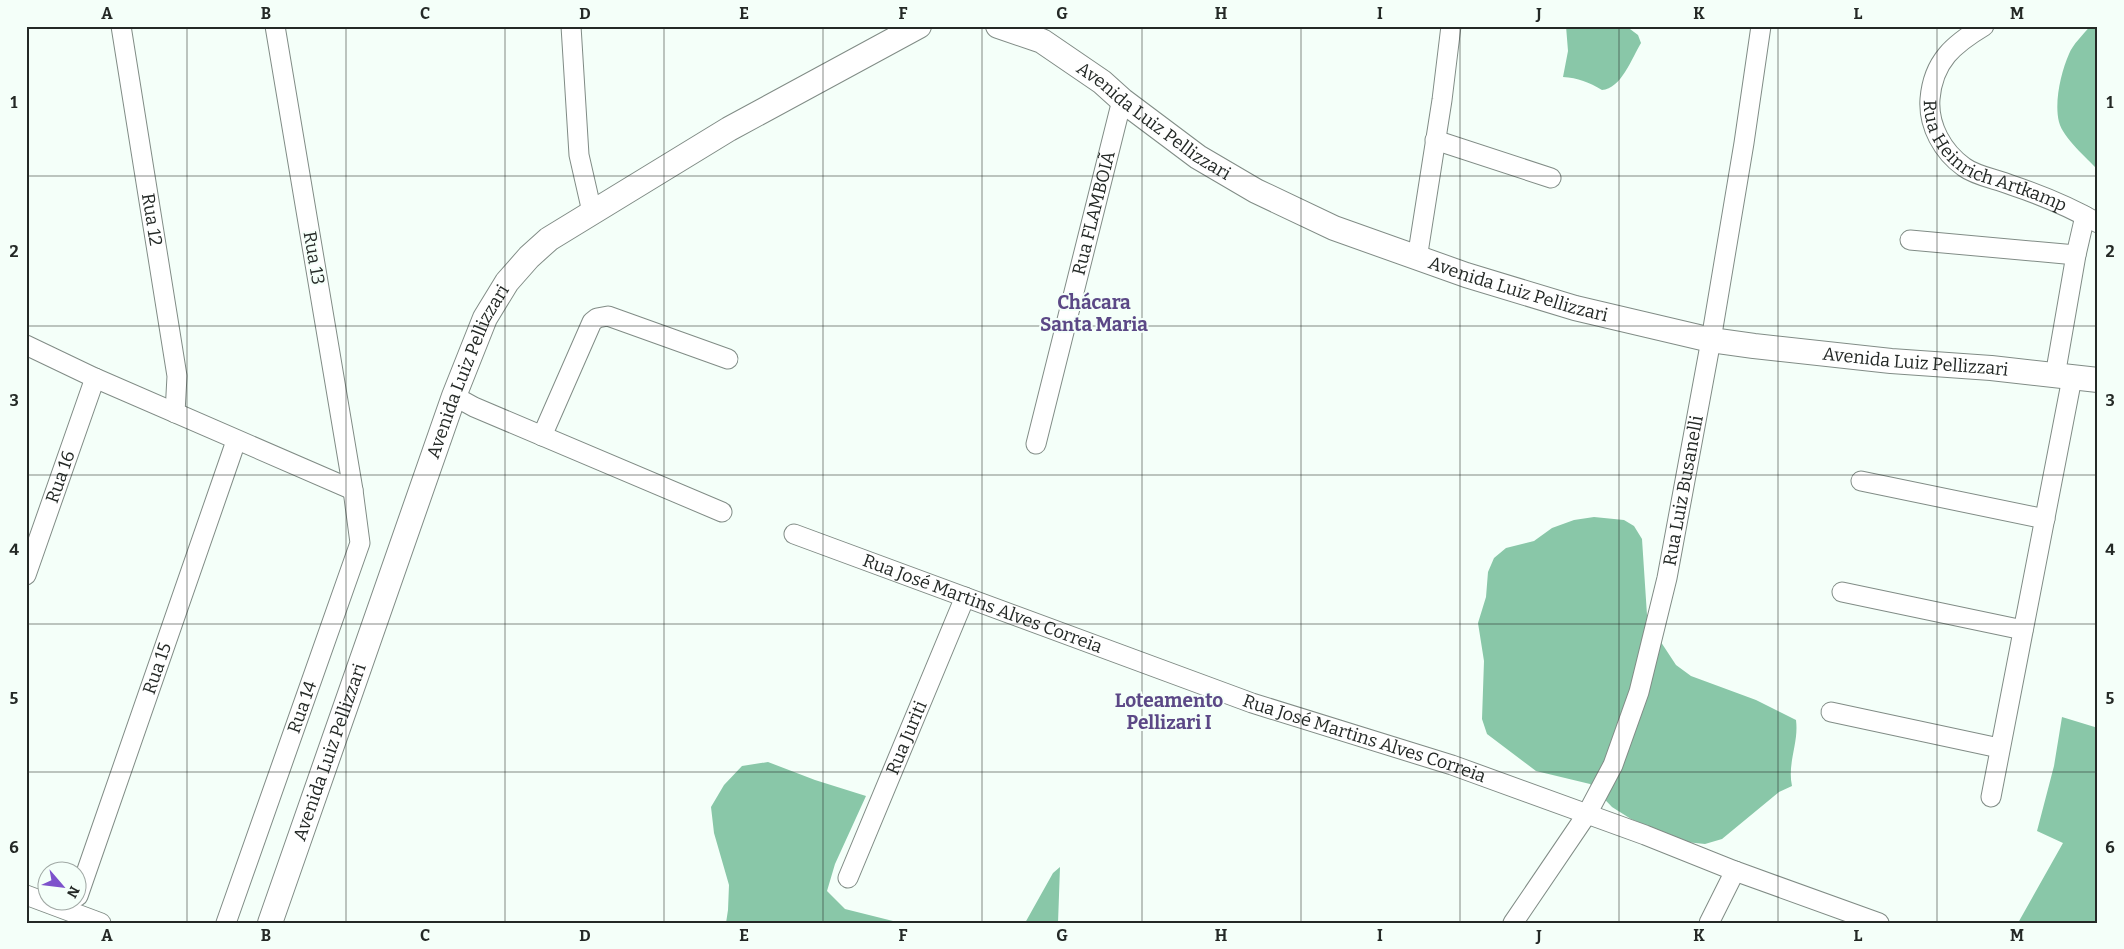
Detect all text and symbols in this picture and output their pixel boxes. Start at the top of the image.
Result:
text: A [101,4,113,23]
text: B [261,4,271,23]
text: C [420,4,430,23]
text: D [579,4,591,23]
text: E [739,4,749,23]
text: F [899,4,908,23]
text: G [1056,4,1068,23]
text: H [1215,4,1228,23]
text: I [1377,4,1383,23]
text: J [1535,4,1542,23]
text: K [1693,4,1705,23]
text: L [1854,4,1863,23]
text: M [2010,4,2024,23]
street label: Avenida Luiz Pellizzari [1072,57,1235,185]
text: 1 [11,93,18,112]
text: 1 [2107,93,2114,112]
street label: Rua Heinrich Artkamp [1919,100,2070,216]
street label: Rua FLAMBOIÃ [1068,149,1120,277]
street label: Rua 12 [137,191,167,248]
street label: Rua 13 [299,230,329,286]
text: 2 [9,242,19,261]
text: 2 [2105,242,2115,261]
street label: Avenida Luiz Pellizzari [1426,252,1610,326]
street label: Avenida Luiz Pellizzari [422,281,514,461]
district label: Chácara Santa Maria [1040,291,1148,336]
street label: Avenida Luiz Pellizzari [1821,343,2010,381]
text: 3 [9,391,19,410]
text: 3 [2105,391,2115,410]
street label: Rua Luiz Busanelli [1658,414,1708,568]
street label: Rua 16 [41,448,80,506]
text: 4 [9,540,19,559]
text: 4 [2105,540,2115,559]
street label: Rua José Martins Alves Correia [860,549,1106,658]
street label: Rua 15 [138,640,176,697]
street label: Avenida Luiz Pellizzari [289,660,371,844]
street label: Rua 14 [283,677,322,736]
text: 5 [10,689,19,708]
district label: Loteamento Pellizari I [1115,689,1223,734]
text: 5 [2106,689,2115,708]
street label: Rua José Martins Alves Correia [1240,690,1489,787]
street label: Rua Juriti [881,697,932,778]
text: 6 [9,838,19,857]
text: 6 [2105,838,2115,857]
north arrow [38,862,88,912]
text: N [63,883,83,901]
text: A [101,926,113,945]
text: B [261,926,271,945]
text: C [420,926,430,945]
text: D [579,926,591,945]
text: E [739,926,749,945]
text: F [899,926,908,945]
text: G [1056,926,1068,945]
text: H [1215,926,1228,945]
text: I [1377,926,1383,945]
text: J [1535,926,1542,945]
text: K [1693,926,1705,945]
text: L [1854,926,1863,945]
text: M [2010,926,2024,945]

